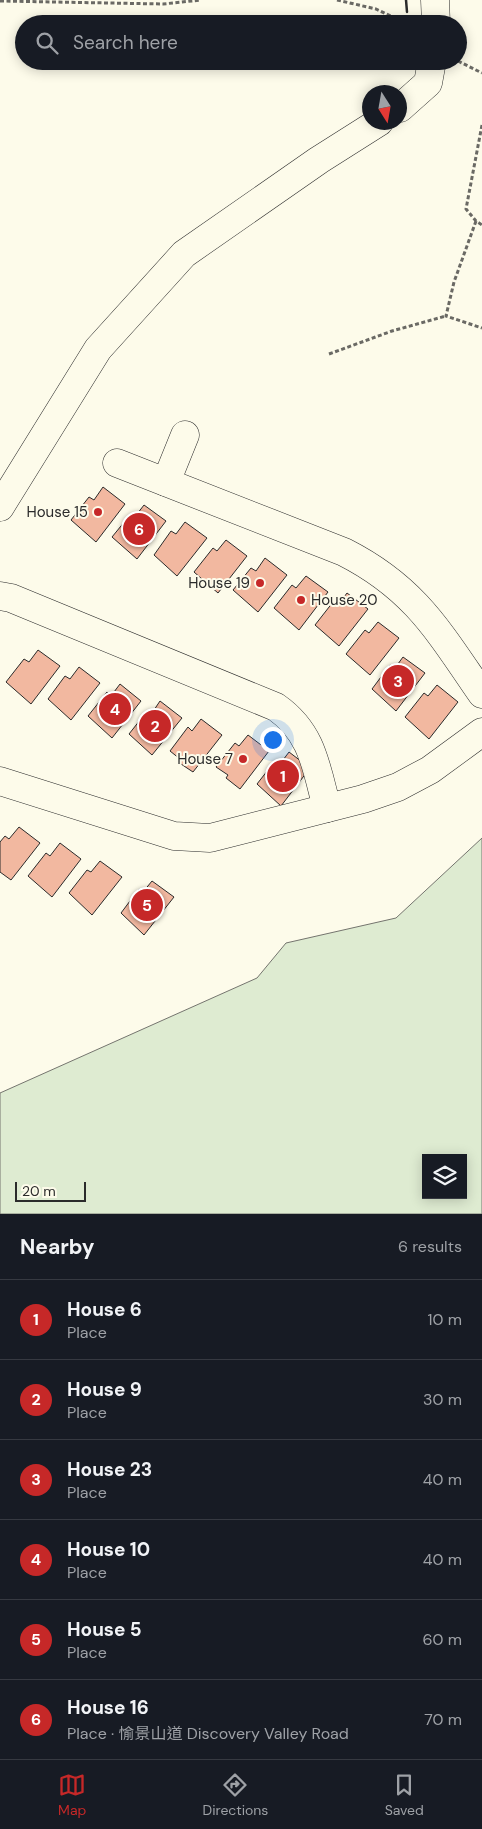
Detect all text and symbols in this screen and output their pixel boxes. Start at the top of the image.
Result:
search box [15,15,467,70]
icon: search [33,29,61,57]
text: Search here [73,30,178,55]
north arrow [362,85,407,130]
place label: House 15 [26,502,88,522]
marker: House 15 [92,506,104,518]
pin: 6 [123,510,155,548]
place label: House 19 [188,573,250,593]
marker: House 19 [254,577,266,589]
place label: House 20 [311,590,378,610]
marker: House 20 [295,594,307,606]
pin: 3 [382,662,414,700]
pin: 4 [99,690,131,728]
pin: 2 [139,707,171,745]
your location [260,727,286,753]
place label: House 7 [177,749,233,769]
marker: House 7 [237,753,249,765]
pin: 1 [267,757,299,795]
pin: 5 [131,886,163,924]
map controls [422,1154,467,1199]
button: layers [422,1154,467,1199]
scale bar [15,1179,86,1202]
text: 20 m [22,1182,56,1200]
text: Nearby [20,1233,94,1261]
text: 6 results [398,1236,462,1257]
text: House 6 [67,1297,142,1322]
text: 1 [33,1309,39,1330]
text: 10 m [428,1309,462,1330]
text: Place [67,1322,107,1343]
text: House 9 [67,1377,142,1402]
text: 2 [31,1389,41,1410]
text: 30 m [423,1389,462,1410]
text: Place [67,1402,107,1423]
text: House 23 [67,1457,152,1482]
text: 3 [31,1469,41,1490]
text: 40 m [423,1469,462,1490]
text: Place [67,1482,107,1503]
text: House 10 [67,1537,150,1562]
text: 4 [31,1549,41,1570]
text: 40 m [423,1549,462,1570]
text: Place [67,1562,107,1583]
text: House 5 [67,1617,142,1642]
text: 5 [31,1629,41,1650]
text: 60 m [422,1629,462,1650]
text: Place [67,1642,107,1663]
text: House 16 [67,1695,149,1720]
text: 6 [31,1709,41,1730]
text: 70 m [424,1709,462,1730]
text: Place · 愉景山道 Discovery Valley Road [67,1723,349,1744]
tab: Map [58,1771,86,1819]
tab: Directions [203,1771,268,1819]
tab: Saved [385,1771,424,1819]

